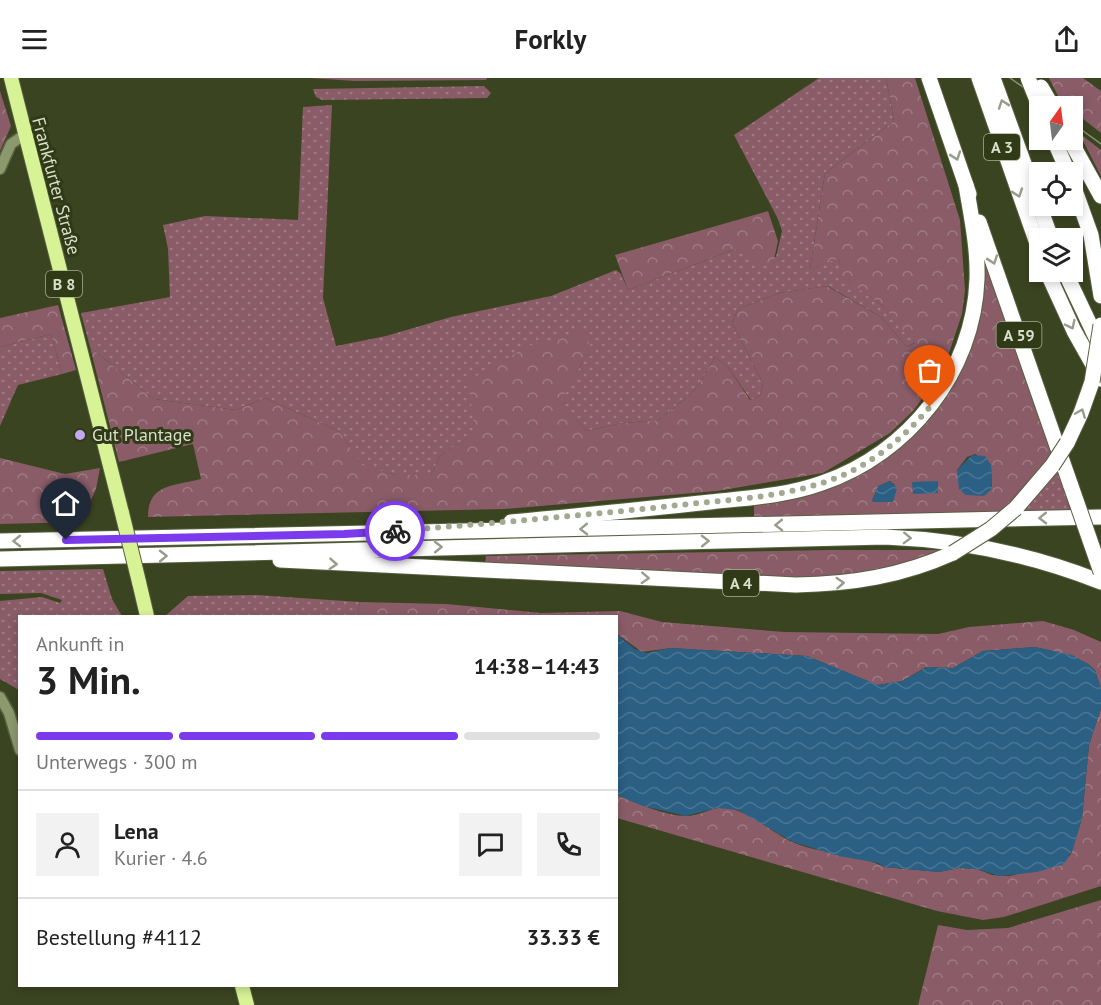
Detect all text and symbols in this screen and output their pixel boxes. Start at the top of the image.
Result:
text: Forkly [515,22,586,56]
icon: menu [18,23,51,56]
icon: share [1050,23,1083,56]
north arrow [1029,96,1083,150]
map controls [1029,96,1083,282]
one-way arrow [997,100,1010,110]
street label: Frankfurter Straße [27,115,86,257]
road number: A 3 [984,134,1020,160]
one-way arrow [948,150,961,161]
button: locate [1029,162,1083,216]
one-way arrow [1010,187,1023,198]
button: layers [1029,228,1083,282]
one-way arrow [985,254,998,265]
road number: B 8 [46,271,82,297]
one-way arrow [1063,318,1075,329]
road number: A 59 [996,322,1042,348]
pin [904,345,955,407]
icon: bag [913,354,946,387]
one-way arrow [1074,409,1086,420]
place label: Gut Plantage [92,423,192,446]
marker: Gut Plantage [73,428,87,442]
pin [40,478,91,540]
icon: home [49,487,82,520]
courier [365,501,425,561]
one-way arrow [1038,512,1047,524]
icon: bike [379,515,412,548]
one-way arrow [774,519,783,531]
one-way arrow [579,523,588,535]
one-way arrow [903,532,912,544]
one-way arrow [13,535,22,547]
one-way arrow [701,535,710,548]
one-way arrow [434,540,443,553]
one-way arrow [159,549,168,562]
one-way arrow [328,557,337,570]
road number: A 4 [723,570,759,596]
one-way arrow [641,572,650,585]
one-way arrow [835,577,844,590]
text: Ankunft in [36,631,124,657]
text: 14:38–14:43 [474,652,600,680]
text: 3 Min. [36,654,141,705]
text: Unterwegs · 300 m [36,749,197,775]
button: person [36,813,99,876]
button: chat [459,813,522,876]
button: phone [537,813,600,876]
text: Lena [114,817,159,845]
text: Kurier · 4.6 [114,845,208,871]
text: Bestellung #4112 [36,923,202,951]
text: 33.33 € [527,923,600,951]

